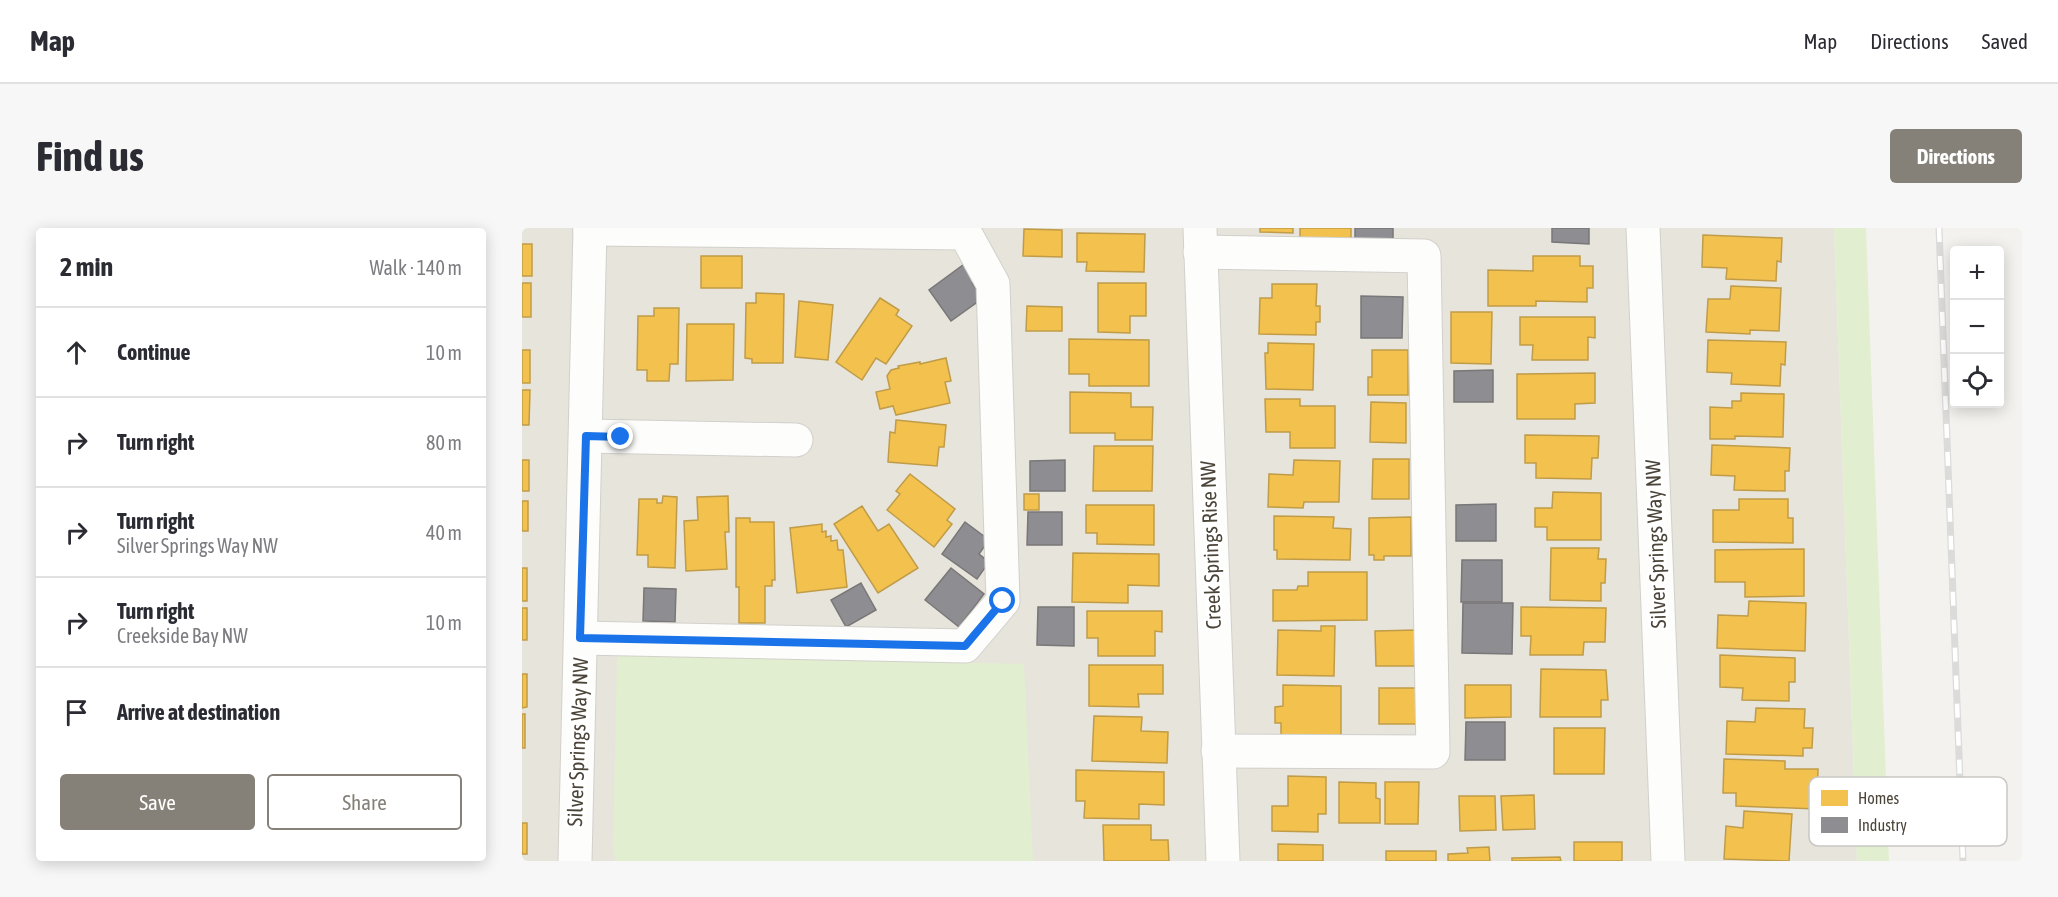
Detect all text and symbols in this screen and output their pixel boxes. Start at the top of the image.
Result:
text: Map [30,25,75,57]
text: Map [1803,29,1837,53]
text: Directions [1870,29,1949,53]
text: Saved [1982,29,2028,53]
button: Directions [1890,129,2022,183]
text: Find us [36,132,144,180]
map controls [1950,246,2004,408]
button: + [1950,246,2004,300]
text: 2 min [60,252,113,282]
text: Walk · 140 m [370,256,462,279]
button: − [1950,300,2004,354]
icon: ahead [60,336,93,369]
text: Continue [117,339,191,365]
text: 10 m [426,341,462,364]
button: locate [1950,354,2004,408]
route end [607,423,633,449]
icon: right [60,426,93,459]
text: Turn right [117,429,194,455]
text: 80 m [426,431,462,454]
street label: Silver Springs Way NW [1640,458,1670,629]
street label: Creek Springs Rise NW [1195,460,1225,630]
text: Turn right [117,508,194,534]
icon: right [60,516,93,549]
text: 40 m [426,521,462,544]
text: Silver Springs Way NW [117,534,278,557]
route start [989,587,1015,613]
text: Turn right [117,598,194,624]
icon: right [60,606,93,639]
text: 10 m [426,611,462,634]
text: Creekside Bay NW [117,624,248,647]
street label: Silver Springs Way NW [562,656,592,827]
icon: arrive [60,696,93,729]
text: Arrive at destination [117,699,280,725]
button: Save [60,774,255,830]
button: Share [267,774,462,830]
legend [1809,777,2007,846]
text: Homes [1858,789,1900,807]
text: Industry [1858,816,1907,835]

